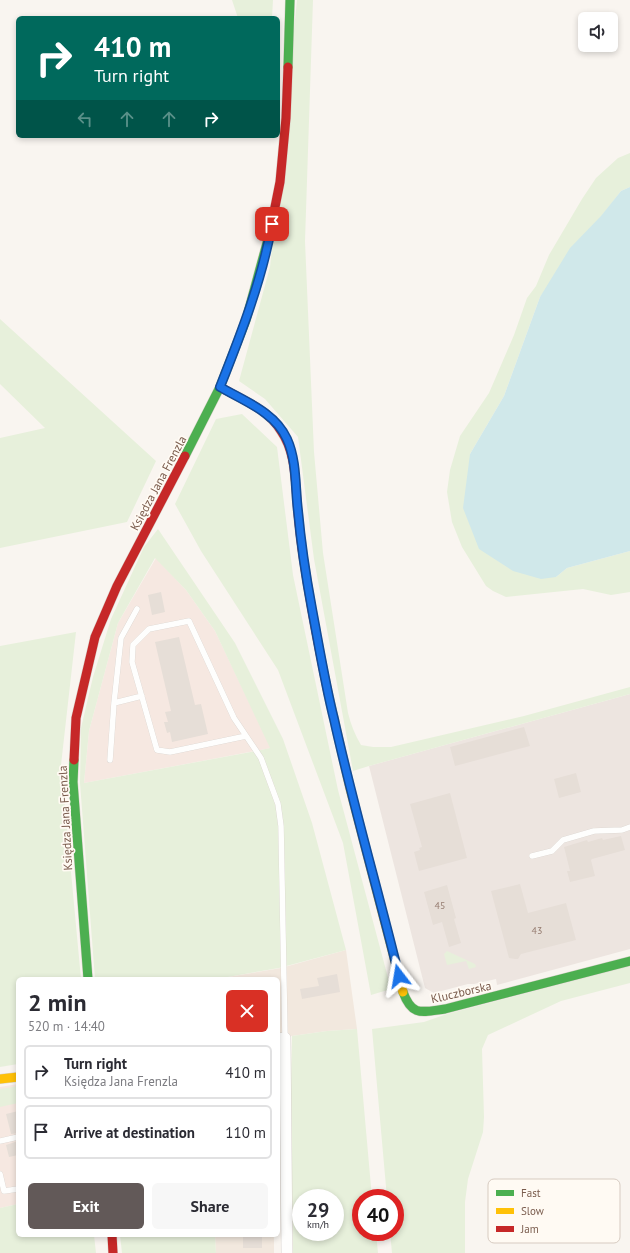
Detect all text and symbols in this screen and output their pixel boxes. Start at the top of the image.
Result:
map controls [578,12,618,52]
button: sound [578,12,618,52]
text: 410 m [94,28,171,65]
icon: right [28,32,80,84]
text: Turn right [94,64,169,87]
icon: left [74,108,96,130]
icon: ahead [116,108,138,130]
icon: ahead [158,108,180,130]
icon: right [200,108,222,130]
pin [255,207,289,241]
icon: arrive [261,213,283,235]
street label: Księdza Jana Frenzla [127,433,189,533]
street label: Księdza Jana Frenzla [55,765,75,871]
house number: 45 [435,899,445,912]
house number: 43 [532,924,542,937]
position arrow [378,955,420,997]
street label: Kluczborska [429,978,493,1006]
text: 2 min [28,987,87,1018]
button: close [226,990,268,1032]
text: 520 m · 14:40 [28,1018,105,1035]
text: Turn right [64,1054,127,1073]
icon: right [30,1061,52,1083]
text: 410 m [225,1063,266,1082]
text: Księdza Jana Frenzla [64,1073,178,1090]
icon: arrive [30,1121,52,1143]
text: Arrive at destination [64,1123,195,1142]
text: 110 m [225,1123,266,1142]
legend [488,1179,620,1243]
button: Exit [28,1183,144,1229]
button: Share [152,1183,268,1229]
text: Fast [521,1186,541,1200]
speed limit sign: 40 [352,1189,404,1241]
text: 29 [307,1197,329,1223]
text: Slow [521,1204,544,1218]
text: km/h [307,1218,329,1231]
text: Jam [520,1222,539,1236]

